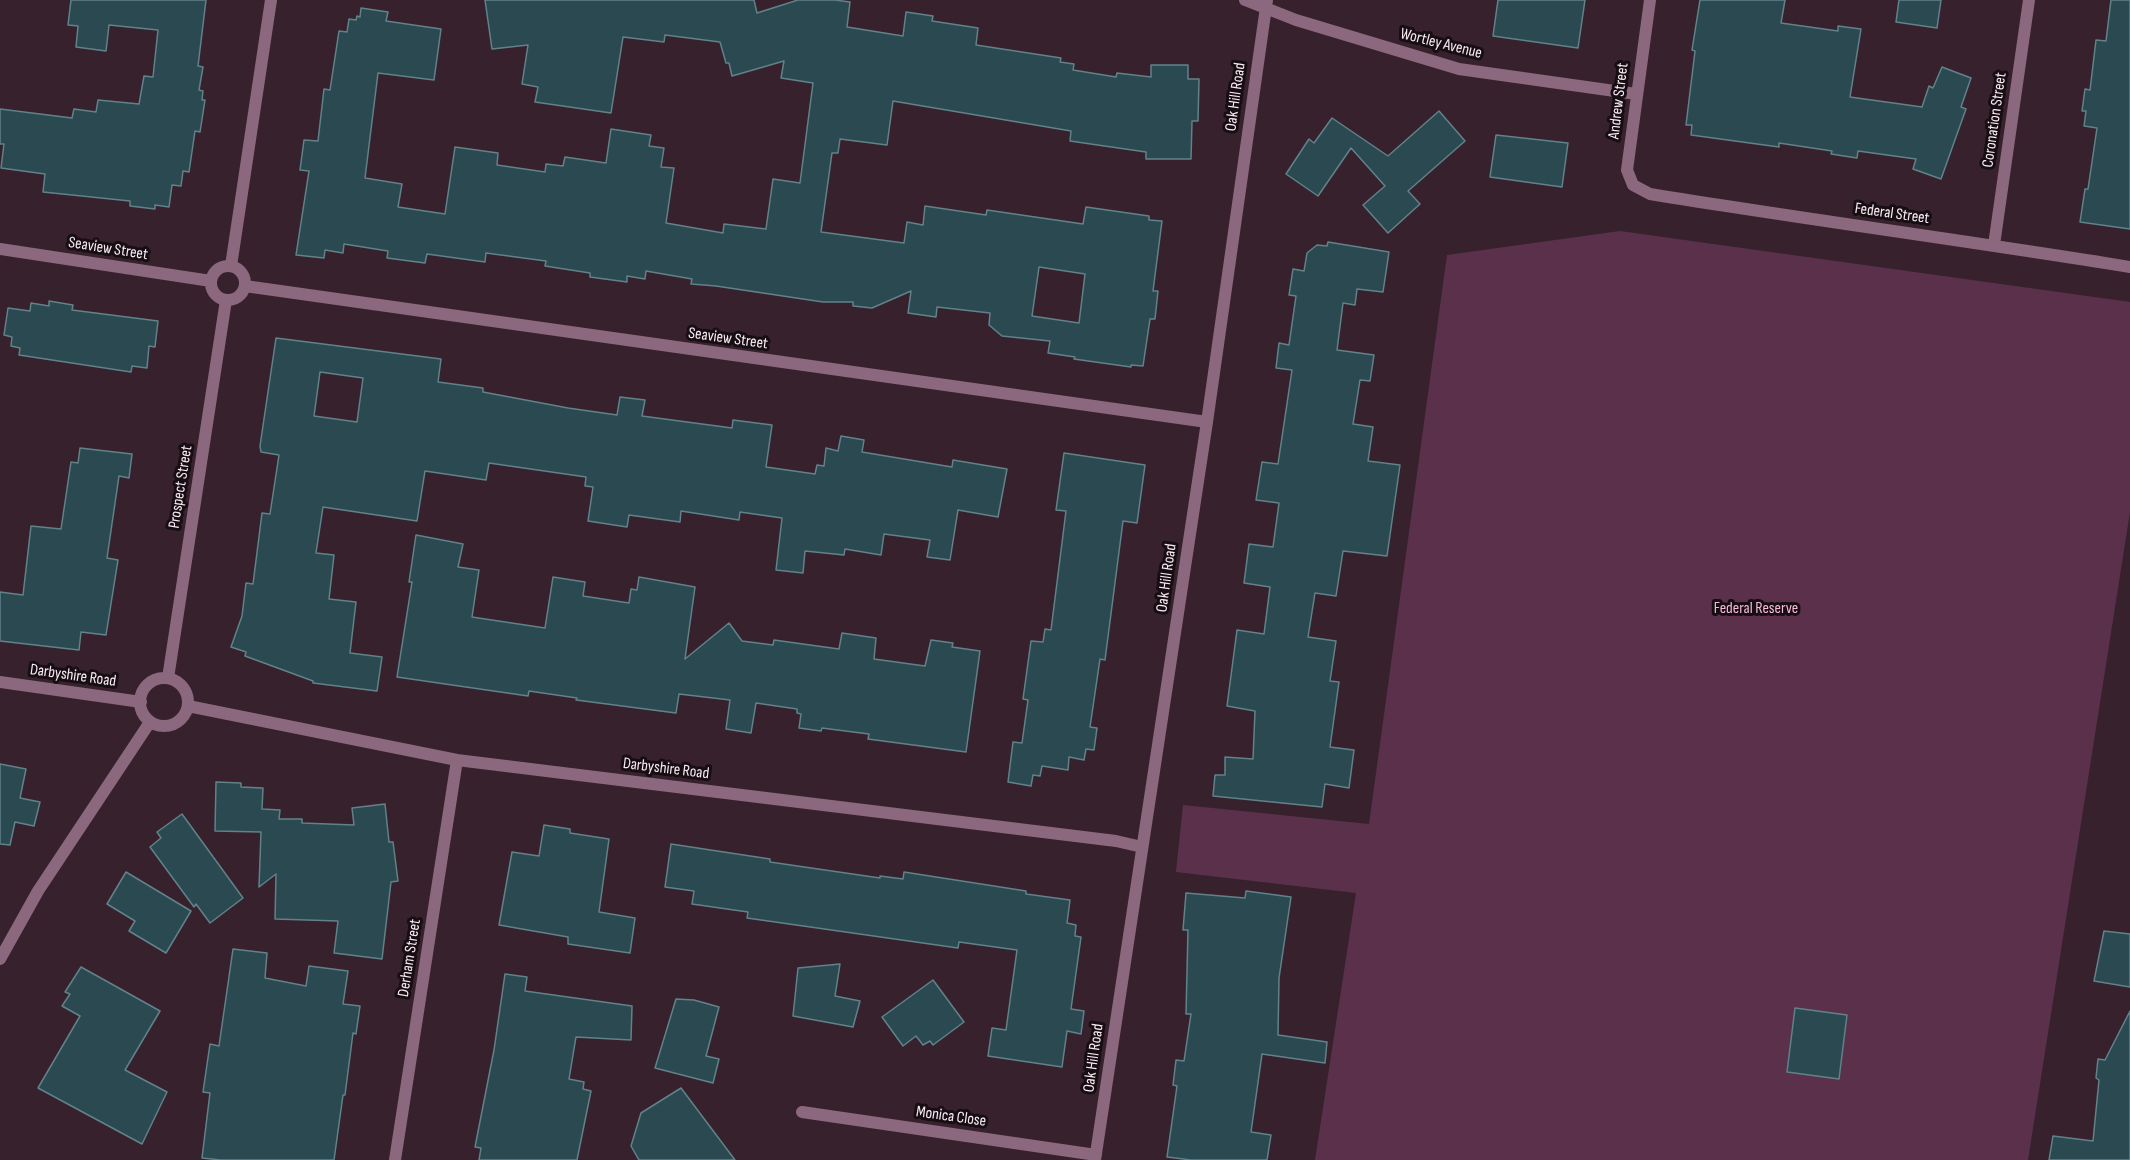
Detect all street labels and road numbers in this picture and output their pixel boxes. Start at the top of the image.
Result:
street label: Wortley Avenue [1398,25,1484,63]
street label: Oak Hill Road [1222,62,1250,132]
street label: Andrew Street [1605,62,1633,140]
street label: Coronation Street [1979,71,2011,169]
street label: Federal Street [1853,199,1931,229]
street label: Seaview Street [67,233,149,265]
street label: Seaview Street [687,324,769,354]
street label: Prospect Street [165,444,197,530]
street label: Oak Hill Road [1153,543,1181,613]
street label: Darbyshire Road [29,660,117,692]
street label: Darbyshire Road [622,754,710,784]
street label: Derham Street [394,918,426,998]
street label: Oak Hill Road [1080,1023,1108,1093]
street label: Monica Close [915,1103,987,1131]

